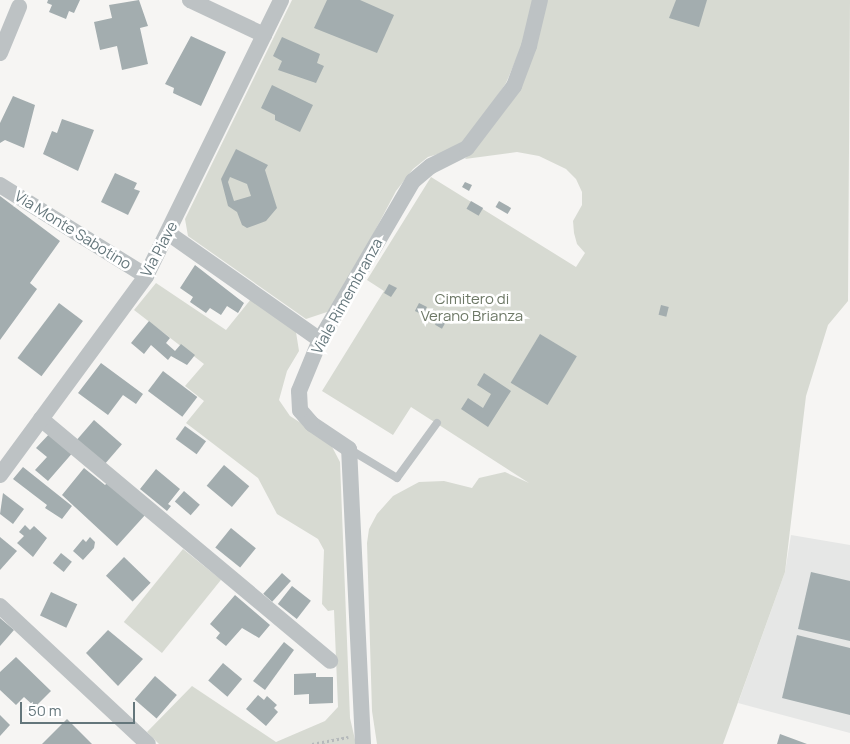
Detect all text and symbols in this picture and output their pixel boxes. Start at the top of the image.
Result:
street label: Via Monte Sabotino [11,187,135,273]
street label: Via Piave [137,218,181,280]
street label: Viale Rimembranza [308,235,386,357]
park label: Cimitero di Verano Brianza [421,289,523,324]
scale bar [22,692,138,724]
text: 50 m [28,700,62,721]

